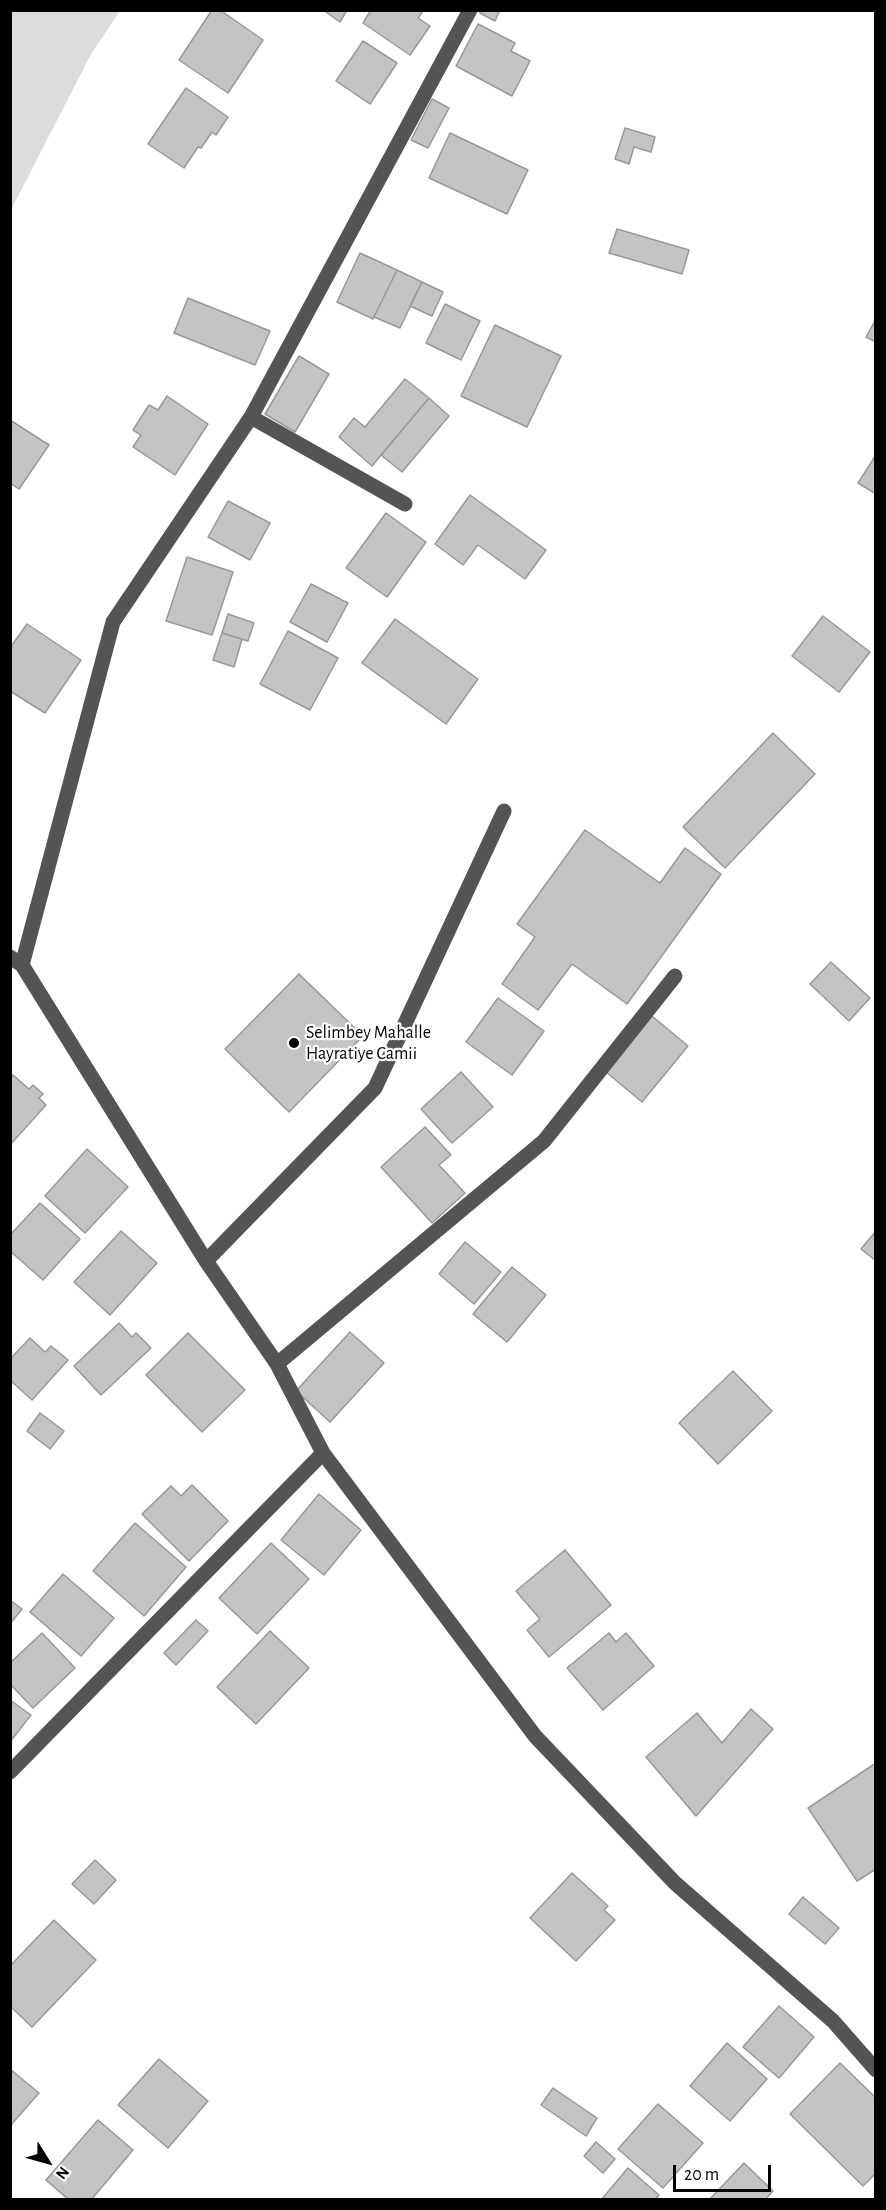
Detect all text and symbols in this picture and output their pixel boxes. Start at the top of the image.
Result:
place label: Selimbey Mahalle Hayratiye Camii [306,1022,431,1064]
marker: Selimbey Mahalle Hayratiye Camii [287,1036,301,1050]
north arrow [18,2132,78,2192]
scale bar [676,2153,774,2191]
text: N [53,2164,72,2182]
text: 20 m [684,2166,719,2184]

